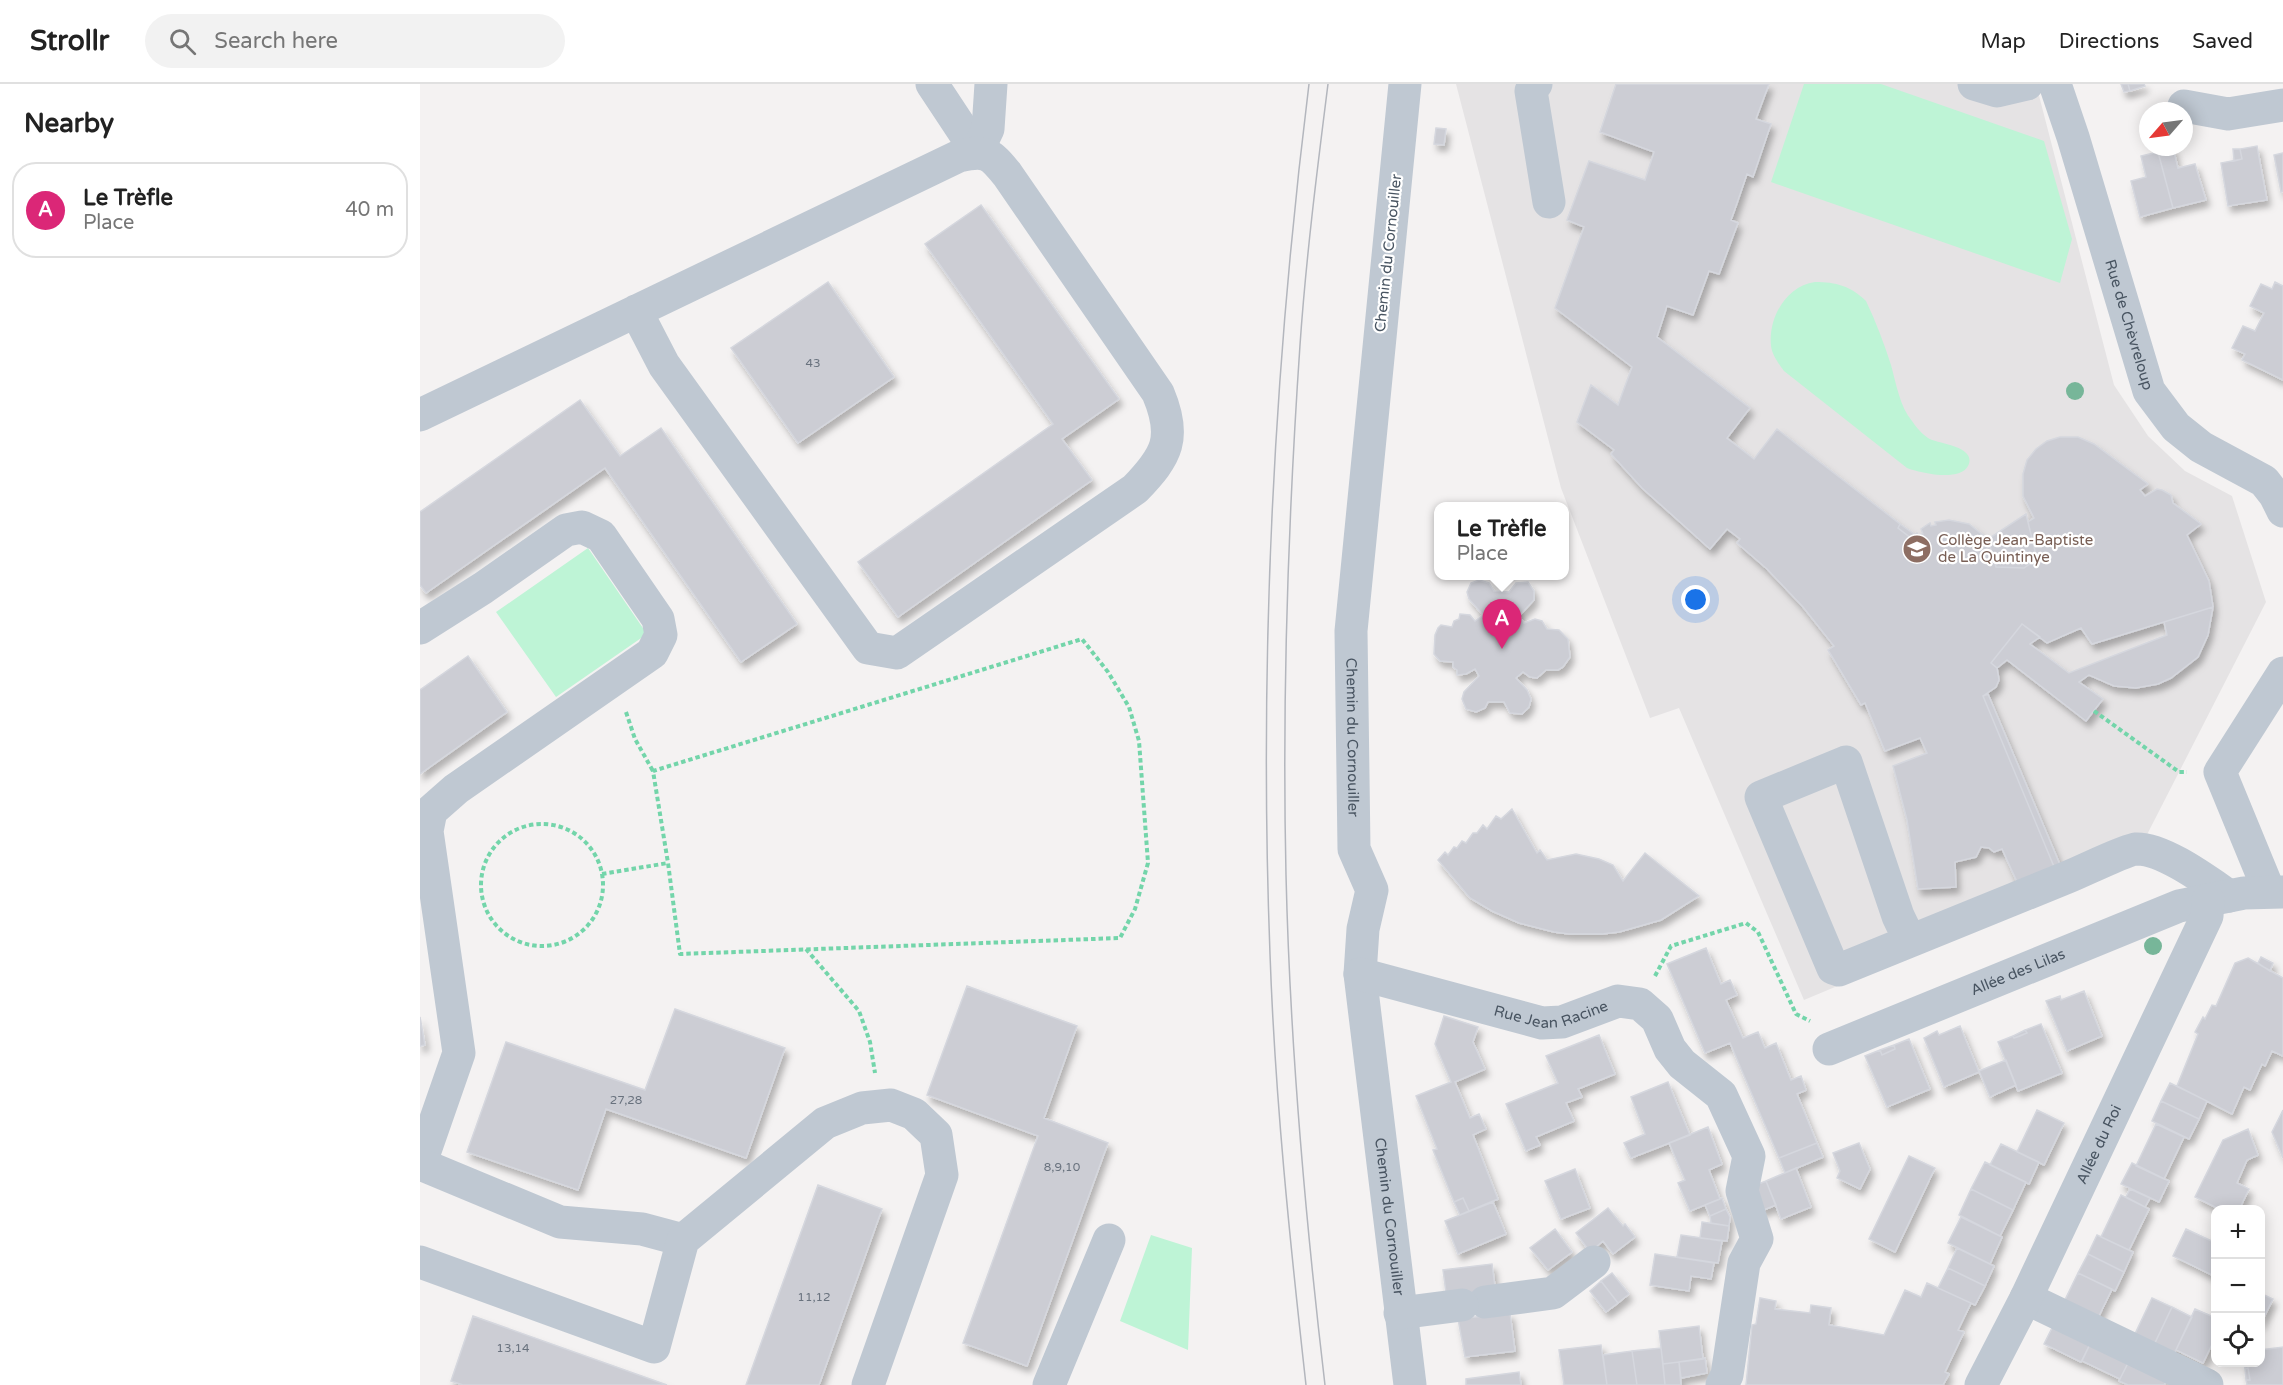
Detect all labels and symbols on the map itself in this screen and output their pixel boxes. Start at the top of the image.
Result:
north arrow [2139,102,2193,156]
street label: Chemin du Cornouiller [1371,173,1405,333]
street label: Rue de Chèvreloup [2101,257,2157,392]
house number: 43 [805,356,821,370]
place label: Collège Jean-Baptiste de La Quintinye [1938,531,2093,566]
school or university icon: Collège Jean-Baptiste de La Quintinye [1901,533,1933,565]
your location [1681,585,1710,614]
pin: A [1482,600,1522,649]
street label: Chemin du Cornouiller [1342,658,1363,817]
street label: Allée des Lilas [1968,945,2068,999]
street label: Rue Jean Racine [1492,997,1610,1032]
house number: 27,28 [610,1093,642,1107]
street label: Allée du Roi [2072,1102,2125,1187]
street label: Chemin du Cornouiller [1371,1137,1408,1297]
house number: 8,9,10 [1044,1160,1081,1174]
house number: 11,12 [797,1290,831,1304]
house number: 13,14 [496,1341,530,1355]

